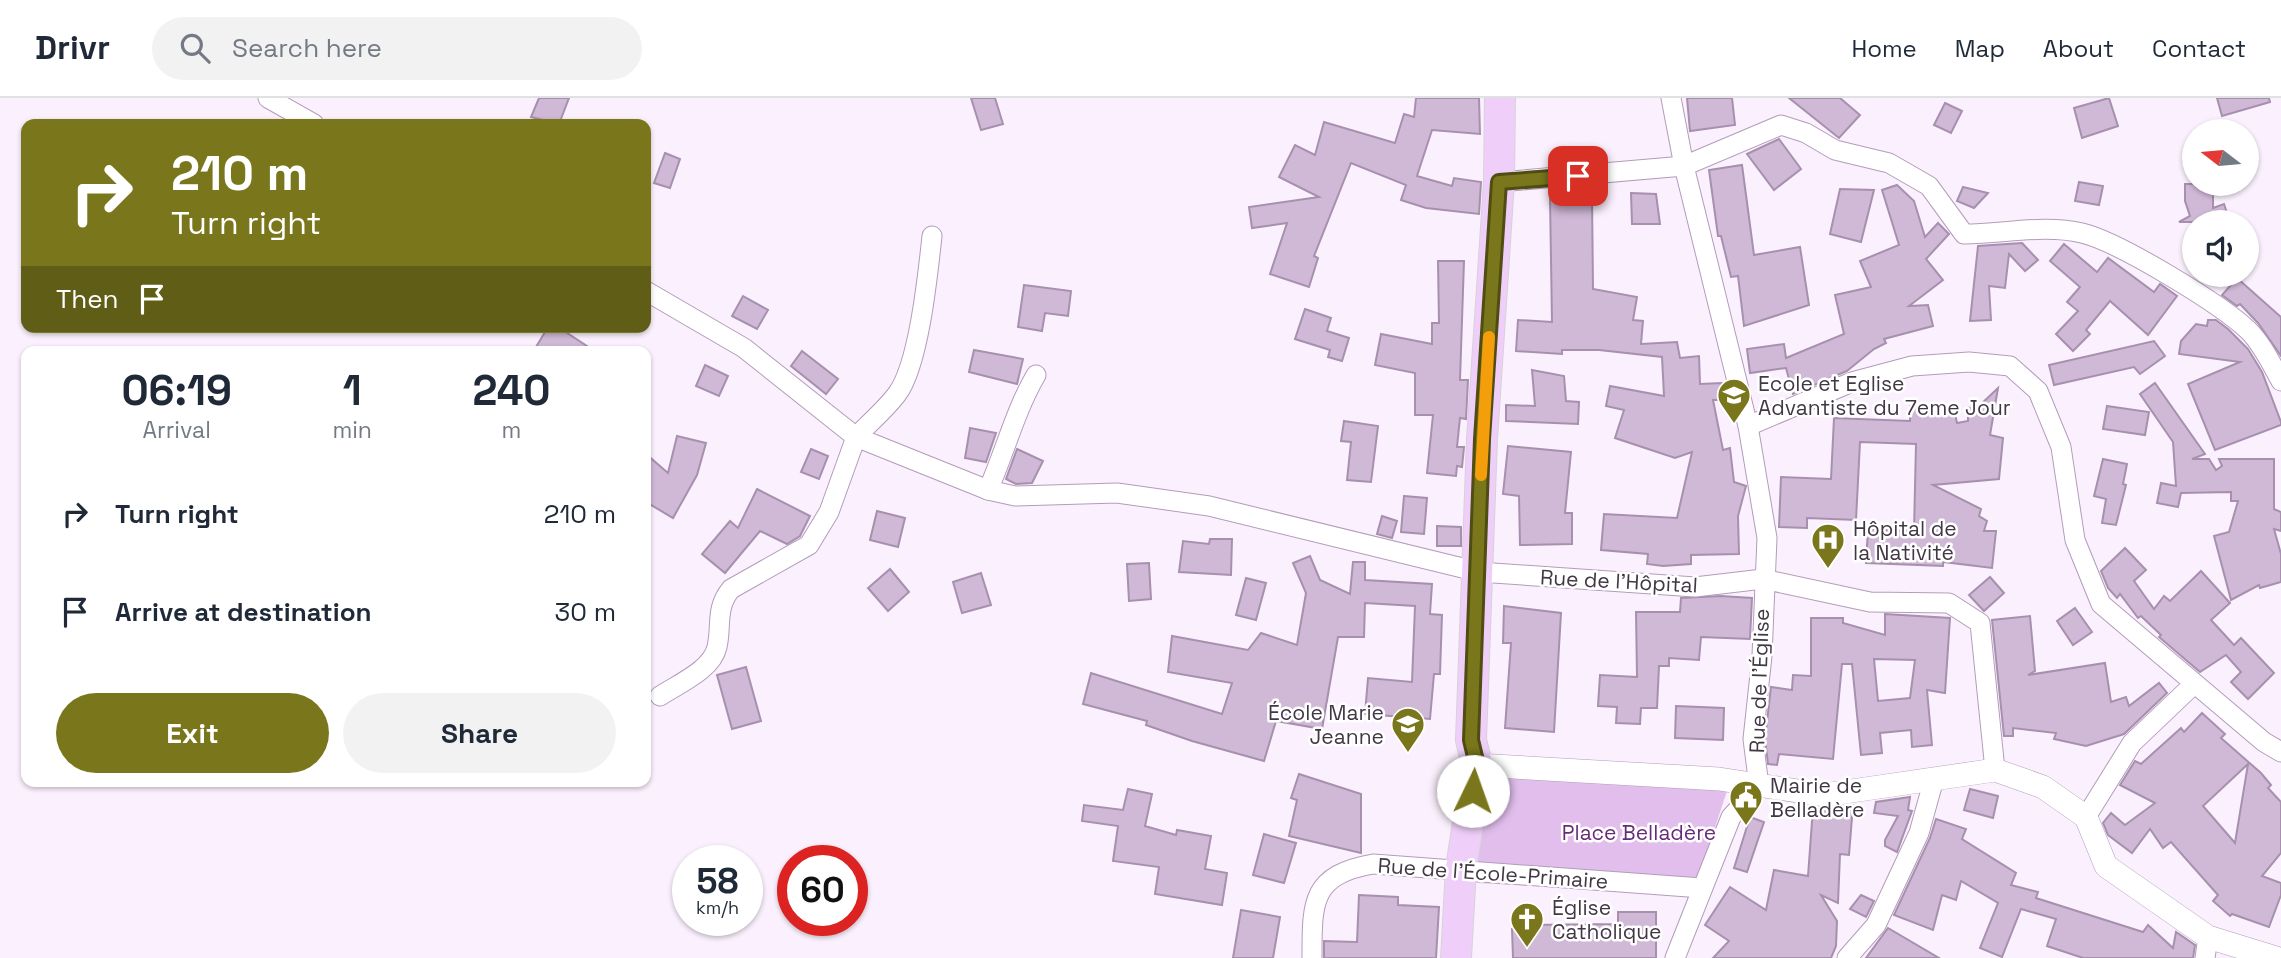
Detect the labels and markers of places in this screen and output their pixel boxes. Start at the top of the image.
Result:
pin [1548,146,1608,206]
place label: Ecole et Eglise Advantiste du 7eme Jour [1758,370,2011,421]
school or university icon: Ecole et Eglise Advantiste du 7eme Jour [1715,376,1753,425]
place label: Hôpital de la Nativité [1853,515,1957,566]
hospital icon: Hôpital de la Nativité [1809,521,1847,570]
place label: École Marie Jeanne [1268,699,1384,750]
school or university icon: École Marie Jeanne [1389,705,1427,754]
place label: Mairie de Belladère [1770,772,1864,823]
public building icon: Mairie de Belladère [1727,778,1765,827]
place label: Église Catholique [1552,894,1662,945]
church icon: Église Catholique [1508,900,1546,949]

